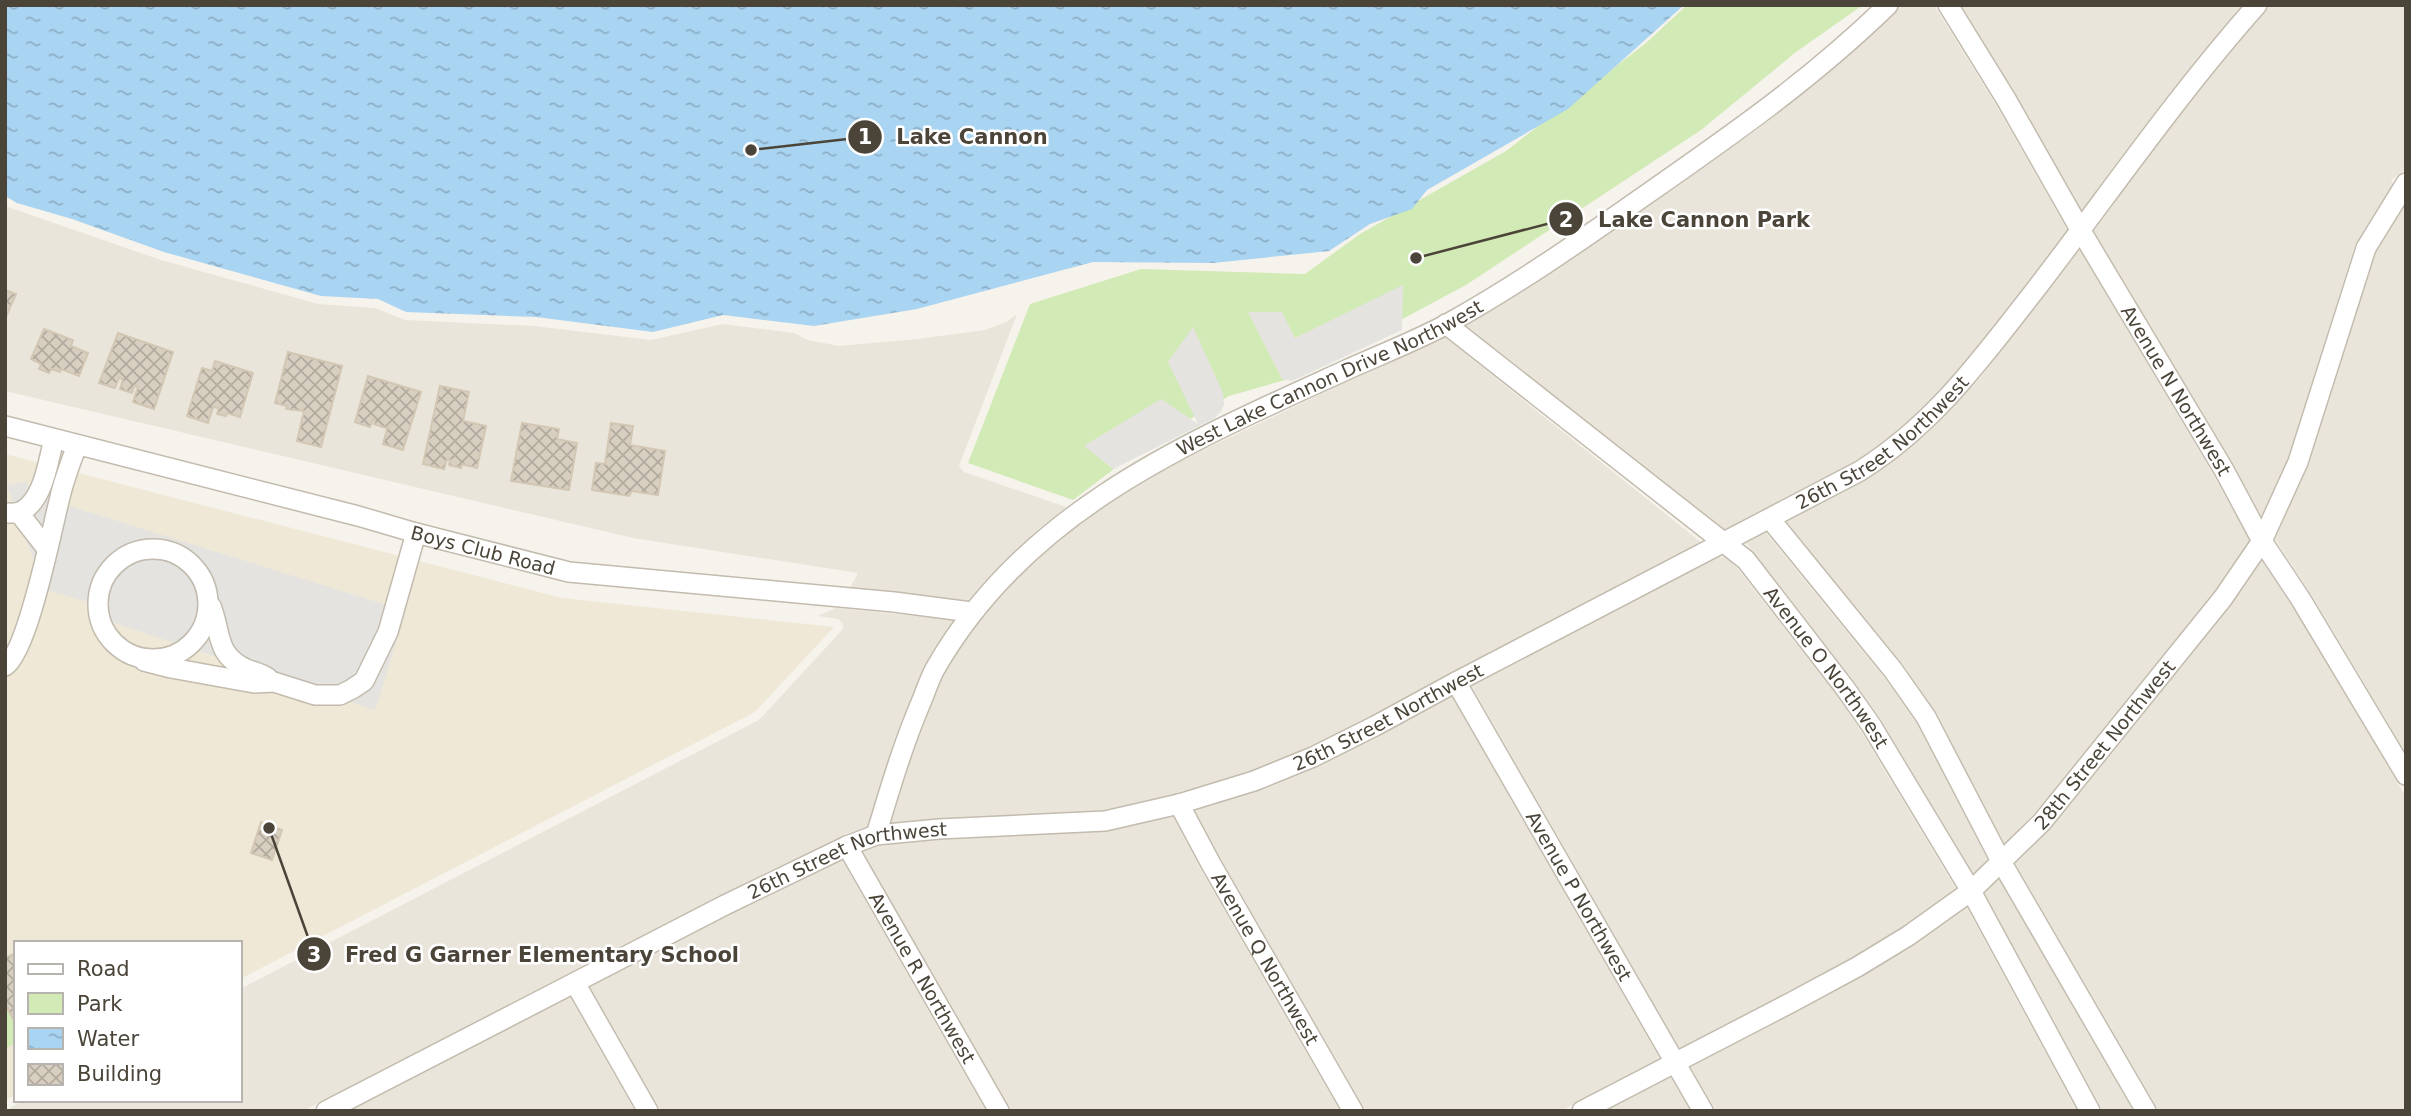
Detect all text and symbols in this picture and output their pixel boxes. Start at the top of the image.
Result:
callout: Lake Cannon [848,116,1062,158]
text: 1 [858,125,872,149]
text: Lake Cannon [896,125,1048,149]
callout: Lake Cannon Park [1549,198,1824,240]
text: 2 [1559,208,1573,232]
text: Lake Cannon Park [1598,208,1811,232]
street label: West Lake Cannon Drive Northwest [1173,295,1487,460]
street label: Avenue N Northwest [2117,301,2236,479]
street label: 26th Street Northwest [1792,371,1973,514]
street label: Boys Club Road [409,521,558,579]
street label: Avenue O Northwest [1760,582,1893,752]
street label: 28th Street Northwest [2030,656,2179,834]
street label: 26th Street Northwest [1290,659,1487,775]
street label: Avenue P Northwest [1522,807,1637,985]
street label: 26th Street Northwest [744,818,947,903]
street label: Avenue Q Northwest [1207,868,1324,1049]
street label: Avenue R Northwest [865,888,980,1067]
callout: Fred G Garner Elementary School [296,933,753,975]
legend [14,941,242,1102]
text: 3 [307,943,321,967]
text: Fred G Garner Elementary School [345,943,739,967]
text: Road [77,957,130,981]
text: Park [77,992,123,1016]
text: Water [77,1027,139,1051]
text: Building [77,1062,162,1086]

